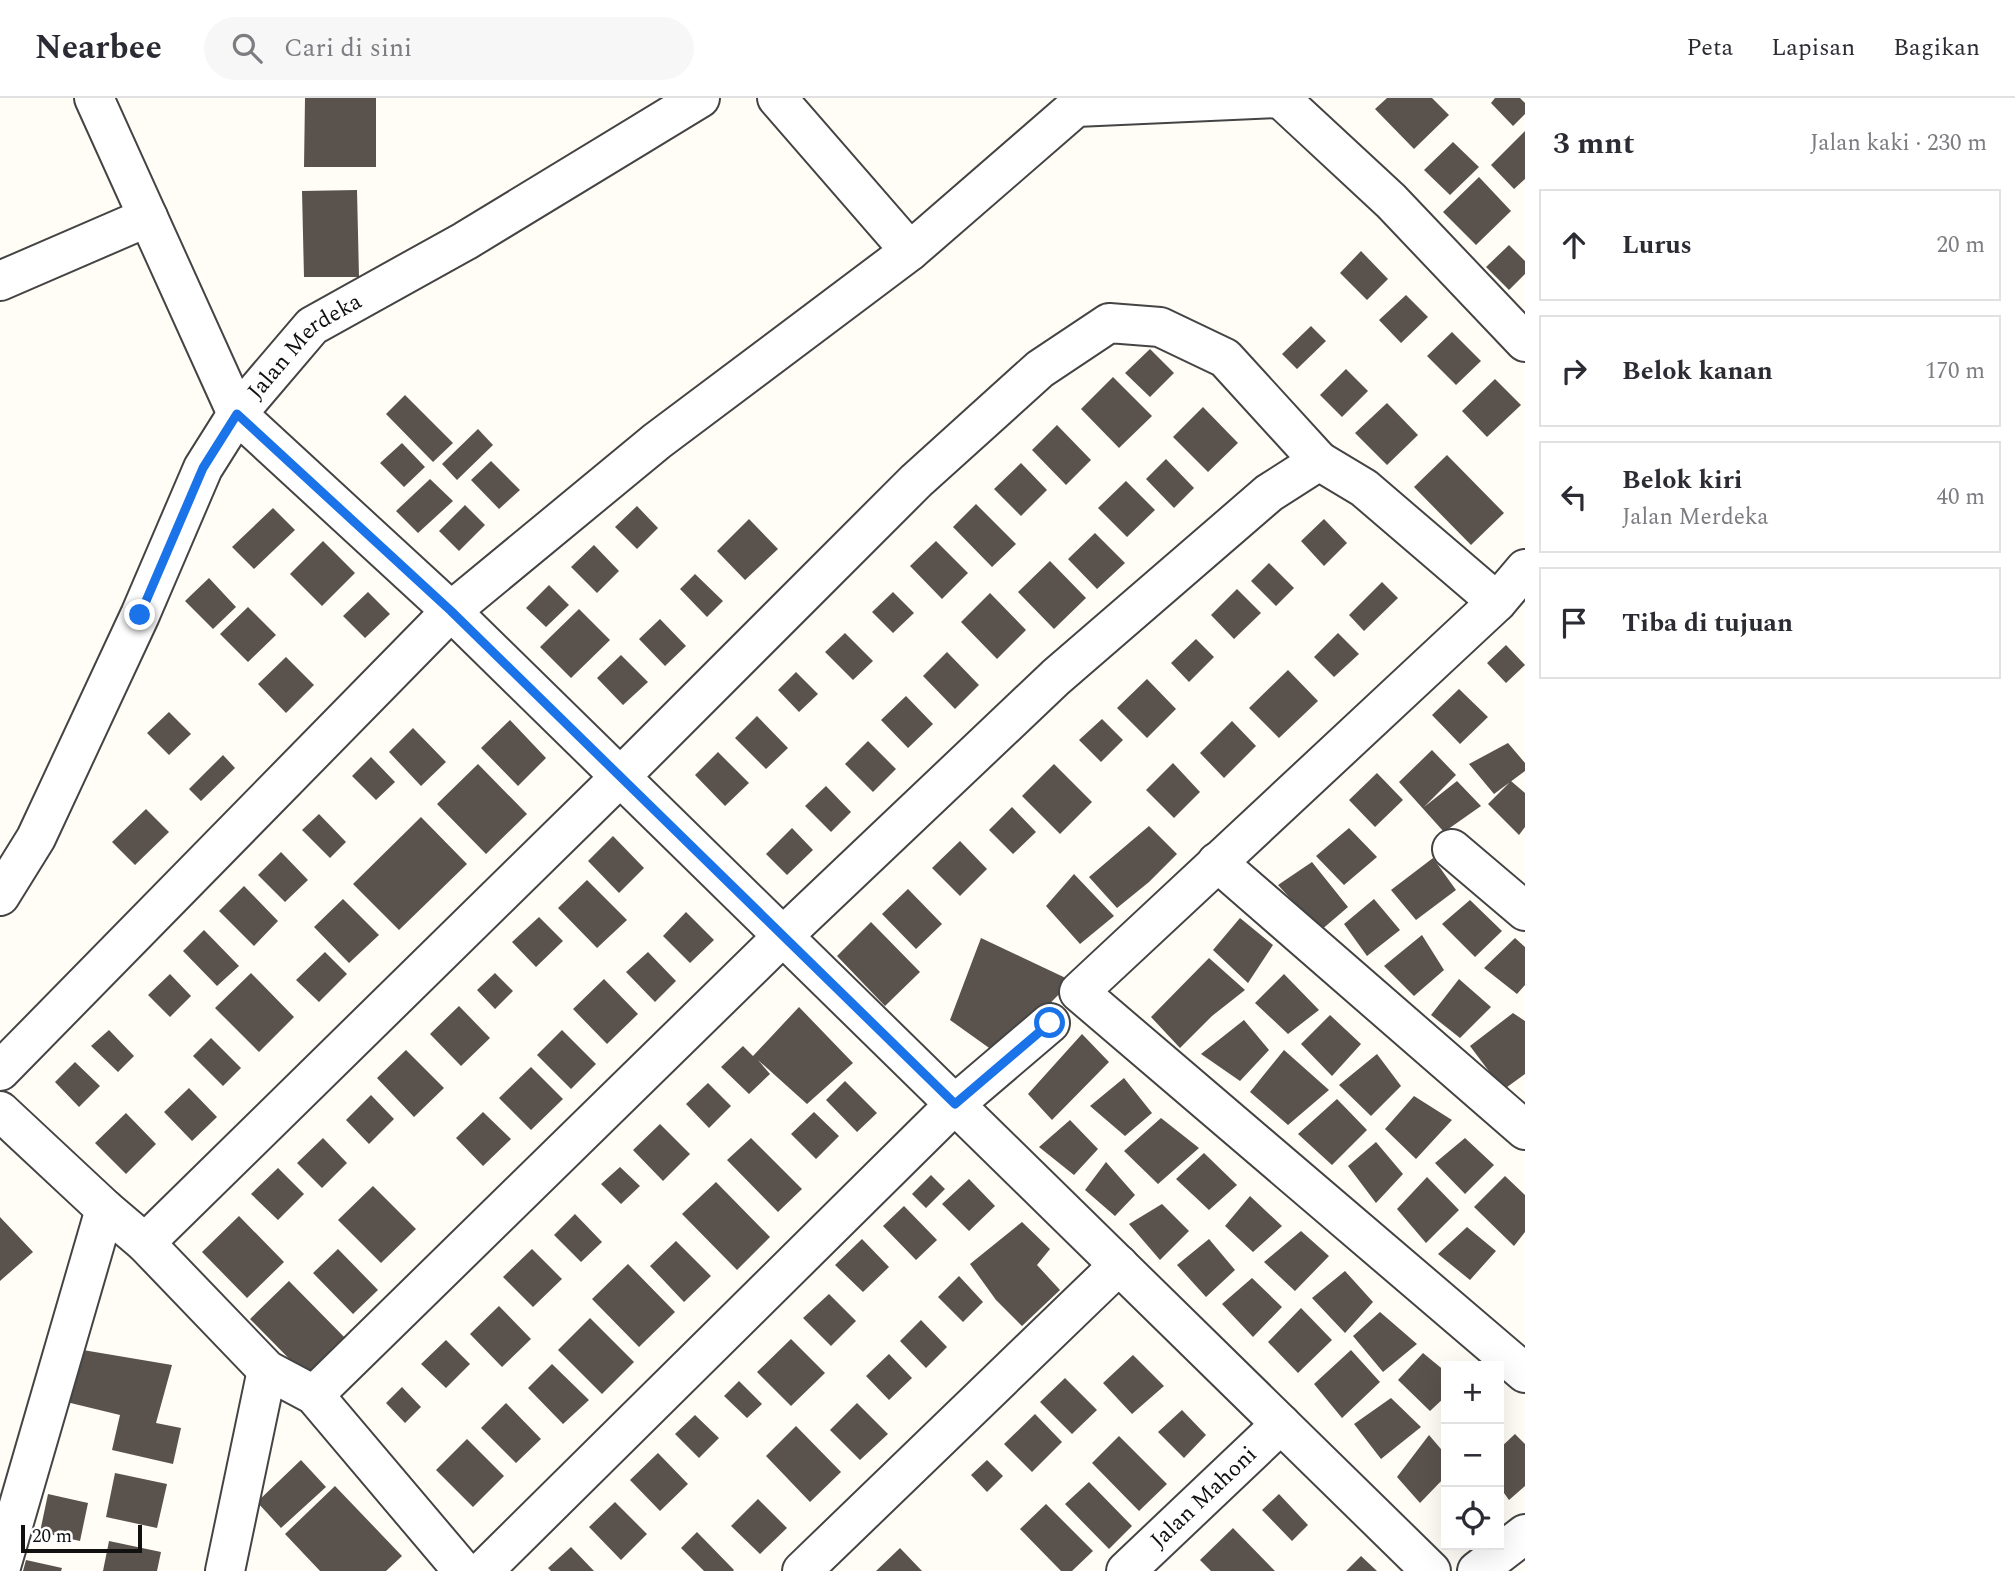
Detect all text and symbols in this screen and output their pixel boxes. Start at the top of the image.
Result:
search box [204,17,694,80]
text: Nearbee [35,23,162,73]
text: Cari di sini [284,28,412,68]
icon: search [228,29,266,67]
text: Peta [1686,30,1733,66]
text: Lapisan [1771,30,1855,66]
text: Bagikan [1893,30,1980,66]
text: 3 mnt [1553,121,1634,167]
text: Jalan kaki · 230 m [1810,126,1987,161]
text: Lurus [1622,225,1692,265]
icon: ahead [1555,226,1593,264]
text: 20 m [1936,228,1985,263]
street label: Jalan Merdeka [239,284,368,407]
text: Belok kanan [1622,351,1773,391]
icon: right [1555,352,1593,390]
text: 170 m [1925,354,1985,389]
text: Belok kiri [1622,460,1742,500]
icon: left [1555,478,1593,516]
text: 40 m [1936,480,1985,515]
text: Jalan Merdeka [1622,500,1769,535]
route end [124,599,155,630]
text: Tiba di tujuan [1622,603,1793,643]
icon: arrive [1555,604,1593,642]
route start [1034,1007,1065,1038]
map controls [1441,1361,1504,1550]
button: + [1441,1361,1504,1424]
button: − [1441,1424,1504,1487]
street label: Jalan Mahoni [1142,1438,1265,1557]
button: locate [1441,1487,1504,1550]
scale bar [21,1522,142,1554]
text: 20 m [32,1522,72,1551]

